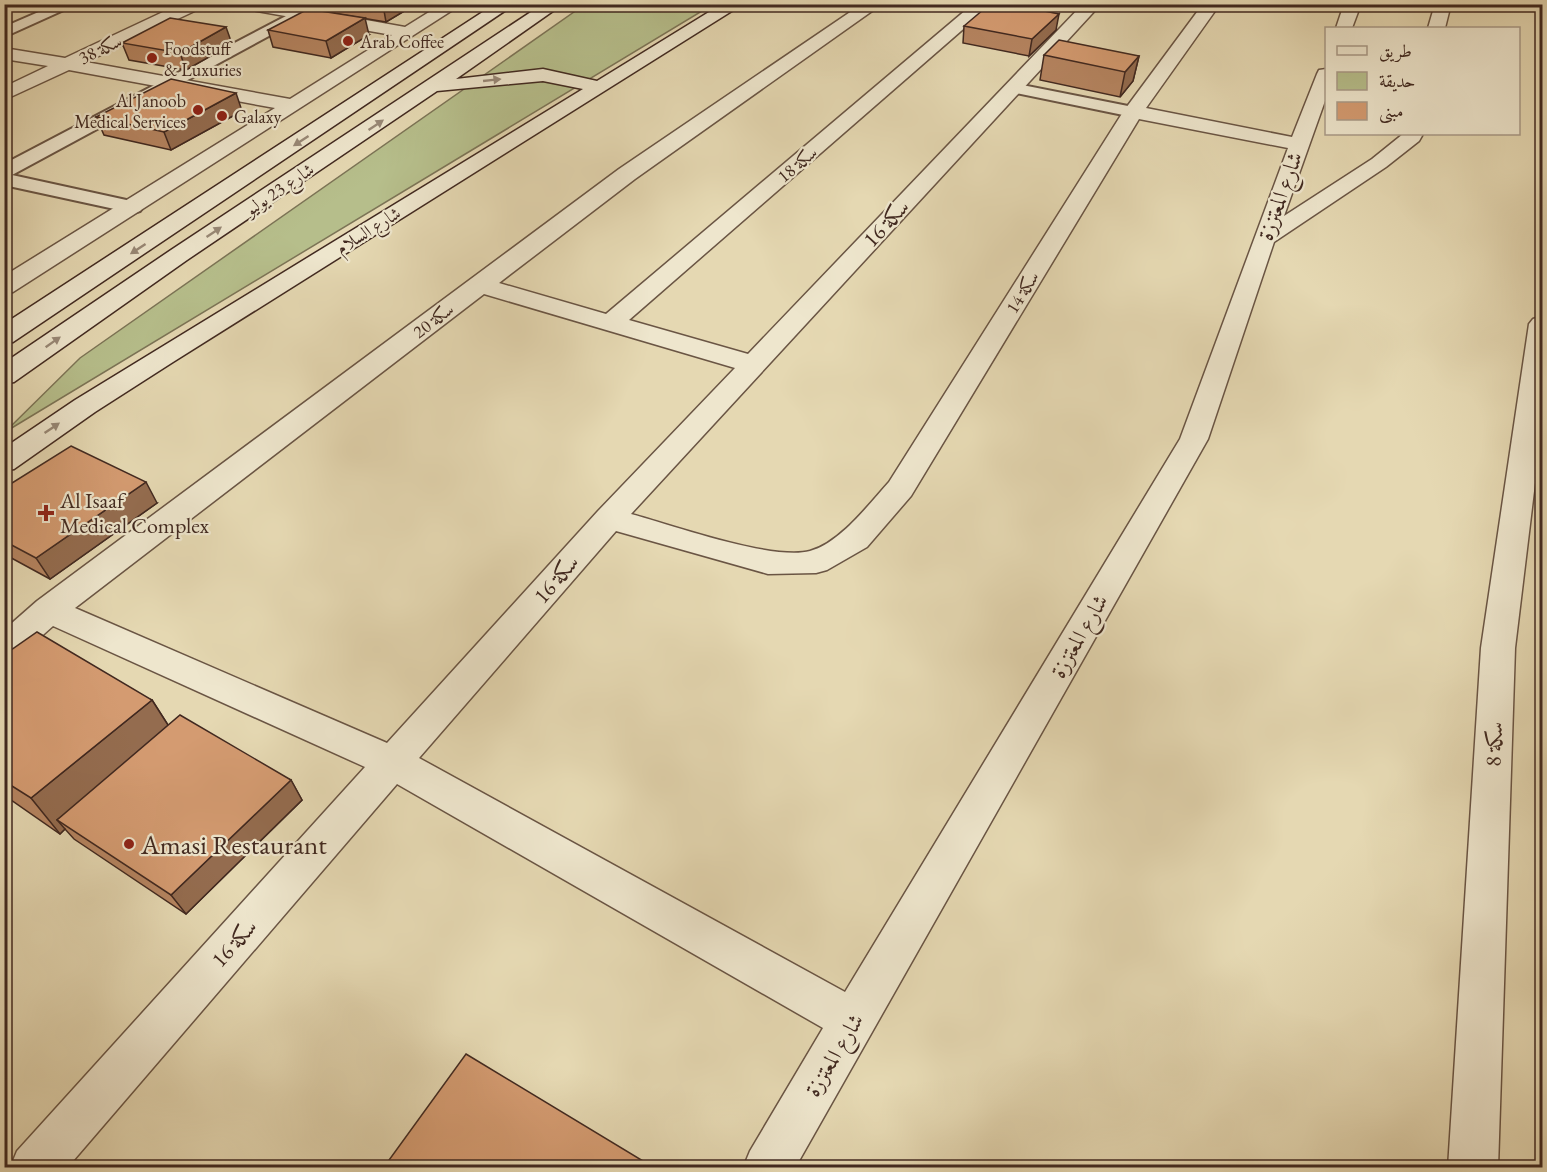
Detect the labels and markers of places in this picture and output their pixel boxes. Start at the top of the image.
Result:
place label: Arab Coffee [359,30,444,53]
marker: Arab Coffee [341,34,355,48]
place label: Foodstuff & Luxuries [164,37,242,81]
marker: Foodstuff & Luxuries [145,51,159,65]
place label: Al Janoob Medical Services [74,89,186,133]
marker: Al Janoob Medical Services [191,103,205,117]
place label: Galaxy [234,105,282,128]
marker: Galaxy [215,109,229,123]
place label: Al Isaaf Medical Complex [59,486,210,540]
marker: Al Isaaf Medical Complex [37,504,55,522]
place label: Amasi Restaurant [140,827,327,862]
marker: Amasi Restaurant [122,837,136,851]

